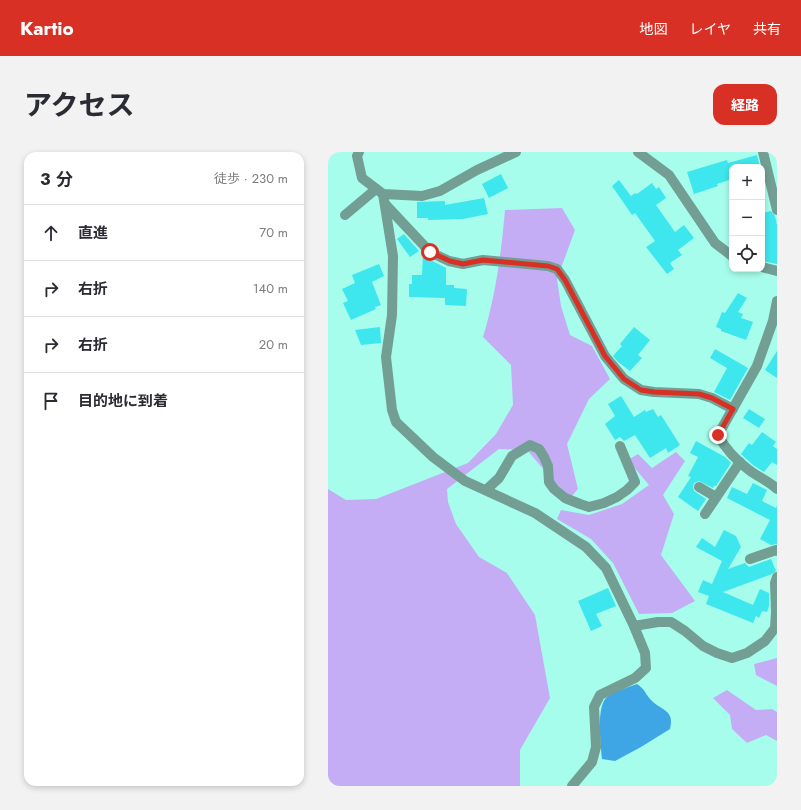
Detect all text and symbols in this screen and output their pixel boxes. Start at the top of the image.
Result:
text: Kartio [20,15,74,42]
text: 地図 [639,19,667,39]
text: レイヤ [689,19,731,39]
text: 共有 [753,19,781,39]
button: 経路 [713,84,777,125]
text: アクセス [24,85,135,126]
map controls [729,164,765,272]
button: + [729,164,765,200]
text: 3 分 [40,167,73,191]
text: 徒歩 · 230 m [214,169,288,188]
button: − [729,200,765,236]
icon: ahead [40,222,62,244]
text: 直進 [78,222,108,244]
text: 70 m [259,223,288,242]
button: locate [729,236,765,272]
route start [421,243,439,261]
icon: right [40,278,62,300]
text: 右折 [78,278,108,300]
text: 140 m [253,279,288,298]
icon: right [40,334,62,356]
text: 右折 [78,334,108,356]
text: 20 m [259,335,288,354]
icon: arrive [40,390,62,412]
text: 目的地に到着 [78,390,168,412]
route end [709,426,727,444]

